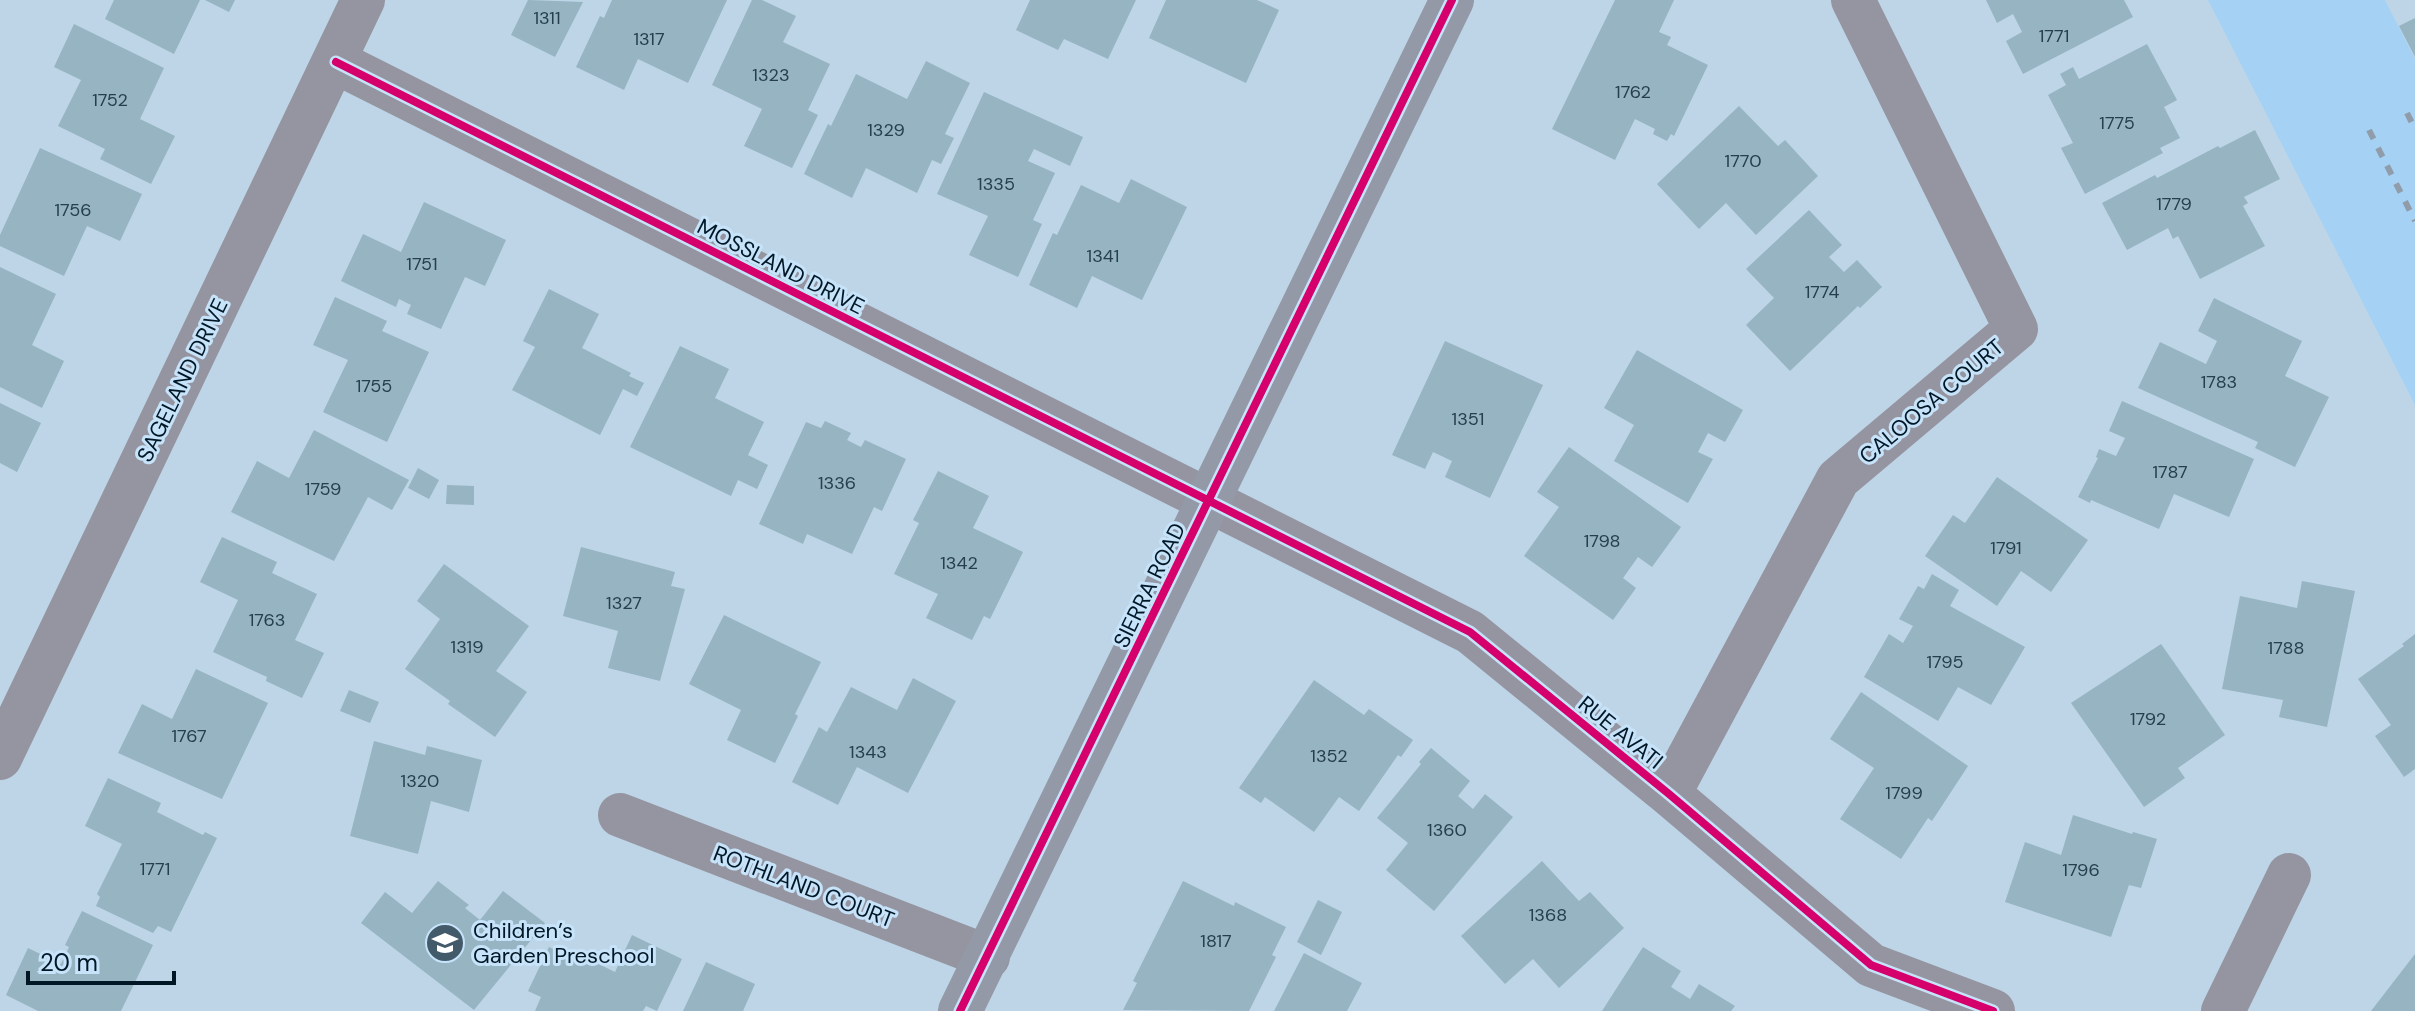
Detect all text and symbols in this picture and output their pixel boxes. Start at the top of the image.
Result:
house number: 1311 [533,6,561,30]
house number: 1771 [2039,24,2069,48]
house number: 1317 [633,27,665,51]
house number: 1323 [752,63,790,87]
house number: 1762 [1615,80,1651,104]
house number: 1752 [92,88,128,112]
house number: 1775 [2099,111,2135,135]
house number: 1329 [867,118,905,142]
house number: 1770 [1725,149,1761,173]
house number: 1335 [977,172,1015,196]
house number: 1779 [2156,192,2192,216]
house number: 1756 [55,198,92,222]
street label: MOSSLAND DRIVE [692,212,869,321]
house number: 1341 [1087,244,1119,268]
house number: 1751 [406,252,438,276]
house number: 1774 [1805,280,1839,304]
street label: SAGELAND DRIVE [130,294,235,467]
street label: CALOOSA COURT [1853,332,2010,470]
house number: 1783 [2201,370,2237,394]
house number: 1755 [356,374,392,398]
house number: 1351 [1452,407,1484,431]
house number: 1787 [2152,460,2188,484]
house number: 1336 [818,471,856,495]
house number: 1759 [305,477,341,501]
street label: SIERRA ROAD [1107,518,1192,653]
house number: 1798 [1584,529,1620,553]
house number: 1791 [1990,536,2022,560]
house number: 1342 [940,551,978,575]
house number: 1327 [606,591,642,615]
house number: 1763 [249,608,285,632]
house number: 1319 [451,635,483,659]
house number: 1788 [2268,636,2304,660]
house number: 1795 [1926,650,1964,674]
street label: RUE AVATI [1572,689,1669,775]
house number: 1792 [2130,707,2166,731]
house number: 1767 [171,724,207,748]
house number: 1343 [849,740,887,764]
house number: 1352 [1310,744,1348,768]
house number: 1320 [401,769,439,793]
house number: 1799 [1885,781,1923,805]
house number: 1360 [1427,818,1467,842]
street label: ROTHLAND COURT [709,839,898,934]
house number: 1771 [140,857,170,881]
house number: 1796 [2062,858,2100,882]
house number: 1368 [1529,903,1567,927]
place label: Children’s Garden Preschool [473,916,654,970]
school or university icon: Children’s Garden Preschool [424,922,466,964]
house number: 1817 [1200,929,1232,953]
scale bar [28,935,174,985]
text: 20 m [40,947,98,978]

